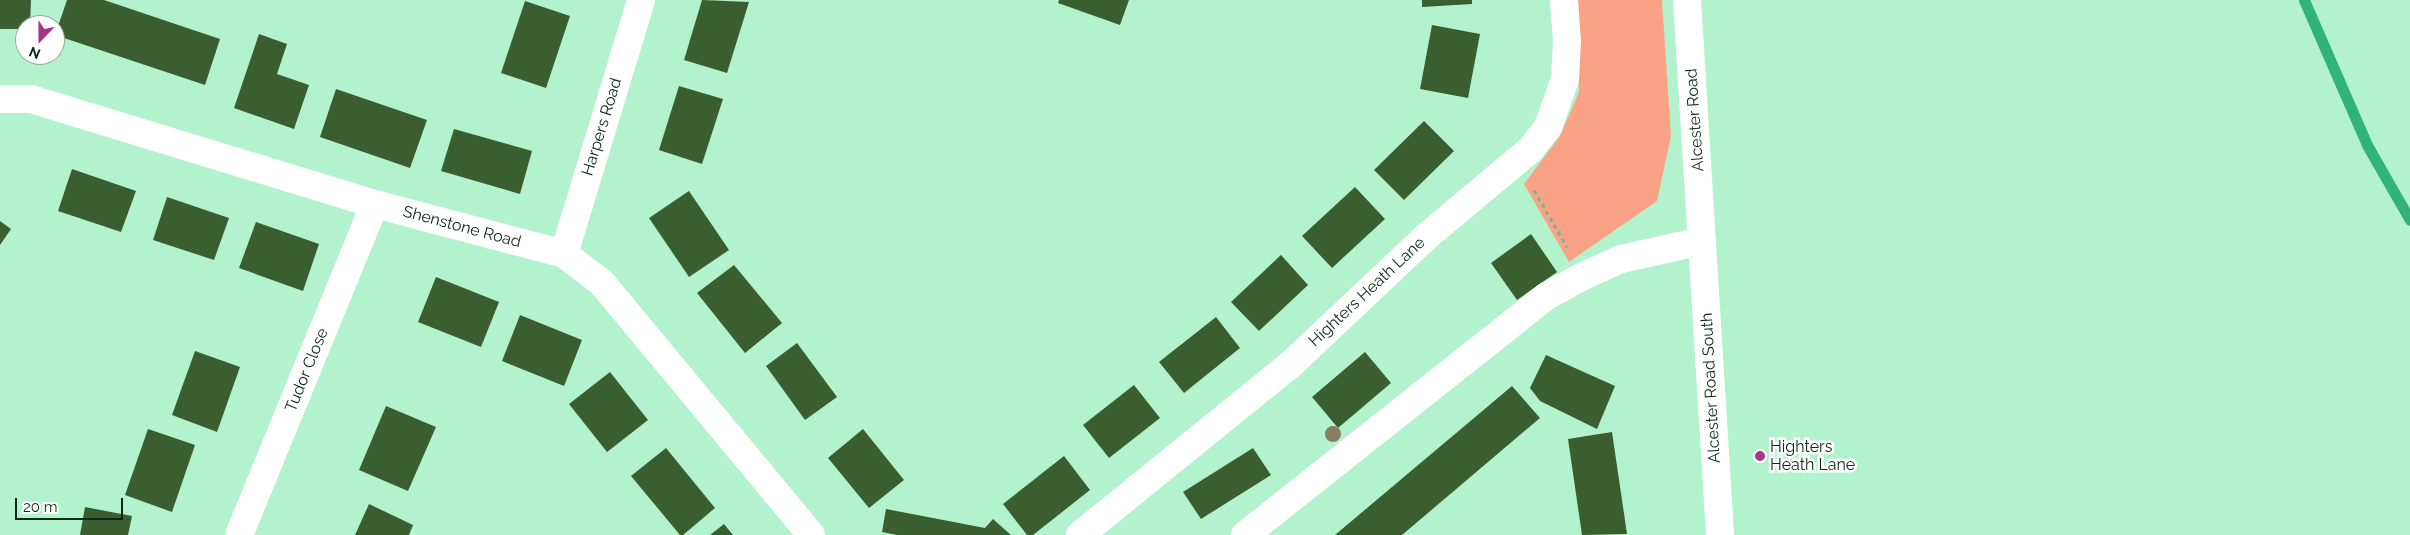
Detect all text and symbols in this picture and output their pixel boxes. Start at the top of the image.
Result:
north arrow [15,15,65,65]
text: N [27,44,43,62]
street label: Alcester Road [1682,68,1708,172]
street label: Harpers Road [578,76,626,178]
street label: Shenstone Road [401,202,523,252]
street label: Highters Heath Lane [1305,233,1429,351]
street label: Alcester Road South [1697,312,1725,464]
street label: Tudor Close [281,325,333,415]
place label: Highters Heath Lane [1770,437,1855,475]
marker: Highters Heath Lane [1754,450,1766,462]
scale bar [18,488,125,520]
text: 20 m [23,498,58,516]

